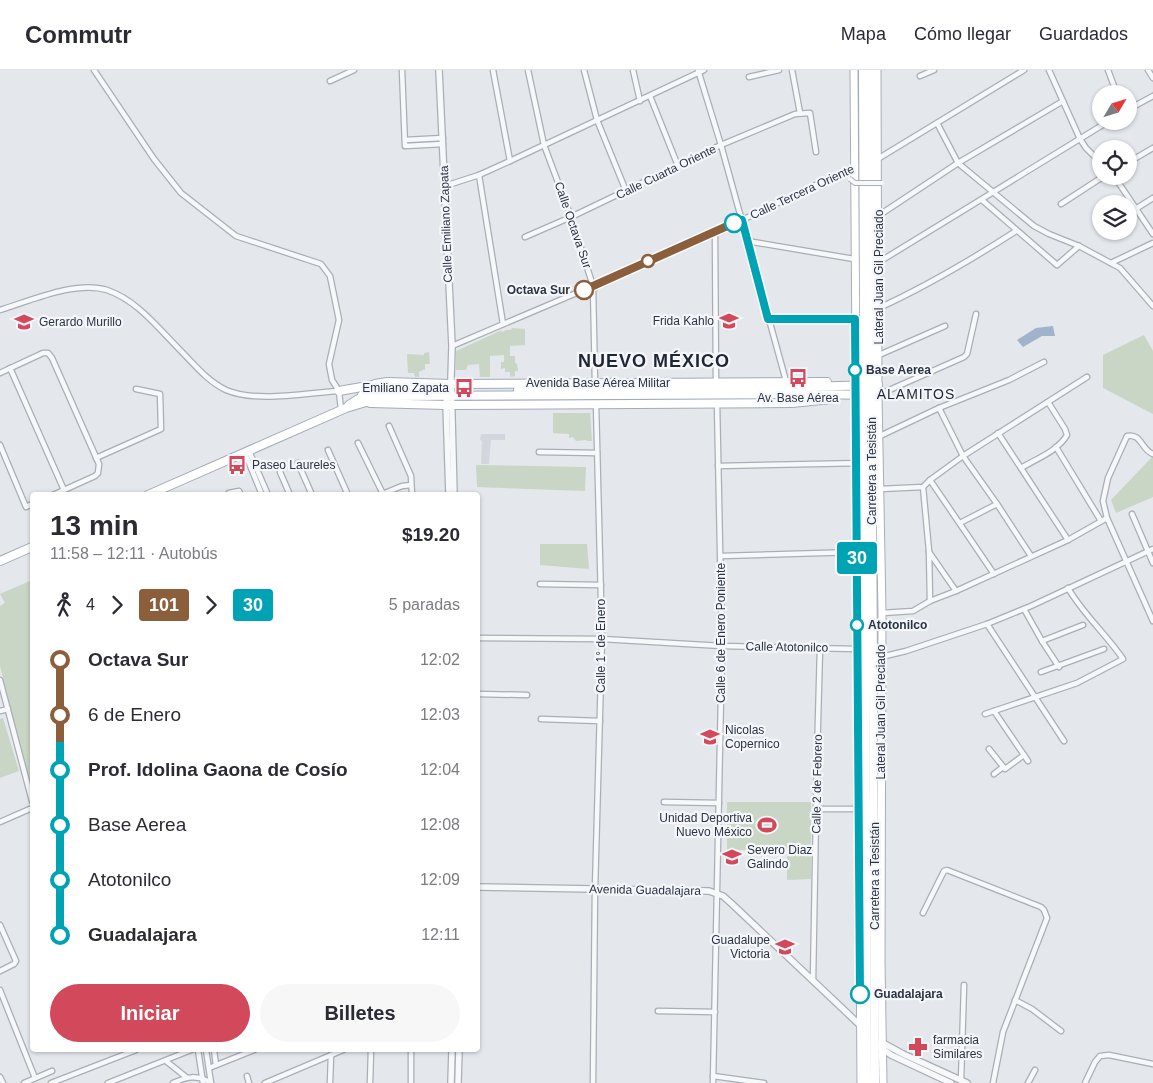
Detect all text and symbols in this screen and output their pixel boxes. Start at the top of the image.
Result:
text: Commutr [25,21,132,48]
text: Mapa [841,24,886,44]
text: Cómo llegar [914,24,1011,44]
text: Guardados [1039,24,1128,44]
north arrow [1092,85,1138,130]
map controls [1092,85,1137,240]
button: locate [1092,140,1137,185]
street label: Calle Cuarta Oriente [614,142,719,202]
street label: Calle Tercera Oriente [748,162,857,222]
street label: Calle Emiliano Zapata [437,165,455,283]
street label: Calle Octava Sur [552,180,594,270]
button: layers [1092,195,1137,240]
street label: Lateral Juan Gil Preciado [872,209,886,344]
unlabelled marker [724,213,744,233]
unlabelled marker [641,254,655,268]
marker: Octava Sur [574,280,594,300]
place label: Octava Sur [507,283,570,297]
school or university icon: Frida Kahlo [718,310,740,332]
school or university icon: Gerardo Murillo [13,311,35,333]
place label: Frida Kahlo [653,314,714,328]
place label: Gerardo Murillo [39,315,122,329]
district label: NUEVO MÉXICO [578,350,730,371]
marker: Base Aerea [848,363,862,377]
place label: Base Aerea [866,363,931,377]
bus stop icon: Av. Base Aérea [787,367,809,389]
street label: Avenida Base Aérea Militar [526,376,670,390]
bus stop icon: Emiliano Zapata [453,377,475,399]
place label: Emiliano Zapata [362,381,449,395]
district label: ALAMITOS [877,386,955,402]
place label: Av. Base Aérea [757,391,839,405]
street label: Carretera a Tesistán [865,417,879,525]
bus stop icon: Paseo Laureles [226,454,248,476]
place label: Paseo Laureles [252,458,335,472]
text: 13 min [50,510,139,541]
text: $19.20 [402,524,460,545]
line badge: 30 [834,542,880,574]
text: 11:58 – 12:11 · Autobús [50,545,218,562]
text: 30 [847,548,867,568]
street label: Calle 6 de Enero Poniente [714,563,728,703]
icon: walk [50,591,78,619]
icon: forward [103,591,131,619]
icon: forward [197,591,225,619]
text: 101 [149,595,179,615]
text: 30 [243,595,263,615]
text: 4 [86,596,95,613]
text: 5 paradas [389,596,460,613]
street label: Calle 1° de Enero [594,599,608,693]
marker: Atotonilco [850,618,864,632]
place label: Atotonilco [868,618,927,632]
street label: Calle Atotonilco [746,639,829,655]
street label: Lateral Juan Gil Preciado [874,644,888,779]
text: Octava Sur [88,649,188,670]
text: 12:02 [420,651,460,668]
text: 6 de Enero [88,704,181,725]
text: 12:03 [420,706,460,723]
place label: Nicolas Copernico [725,723,780,751]
school or university icon: Nicolas Copernico [699,726,721,748]
street label: Calle 2 de Febrero [809,734,825,834]
text: Prof. Idolina Gaona de Cosío [88,759,348,780]
text: 12:04 [420,761,460,778]
place label: Unidad Deportiva Nuevo México [659,811,752,839]
text: Base Aerea [88,814,186,835]
sports icon: Unidad Deportiva Nuevo México [756,814,778,836]
text: 12:08 [420,816,460,833]
street label: Carretera a Tesistán [868,822,882,930]
place label: Severo Diaz Galindo [747,843,812,871]
school or university icon: Severo Diaz Galindo [721,846,743,868]
text: Atotonilco [88,869,171,890]
text: 12:09 [420,871,460,888]
street label: Avenida Guadalajara [589,882,701,898]
text: Guadalajara [88,924,197,945]
text: 12:11 [421,926,460,943]
place label: Guadalupe Victoria [711,933,770,961]
school or university icon: Guadalupe Victoria [774,936,796,958]
button: Iniciar [50,984,250,1042]
button: Billetes [260,984,460,1042]
marker: Guadalajara [850,984,870,1004]
place label: Guadalajara [874,987,943,1001]
place label: farmacia Similares [933,1033,982,1061]
pharmacy icon: farmacia Similares [907,1036,929,1058]

